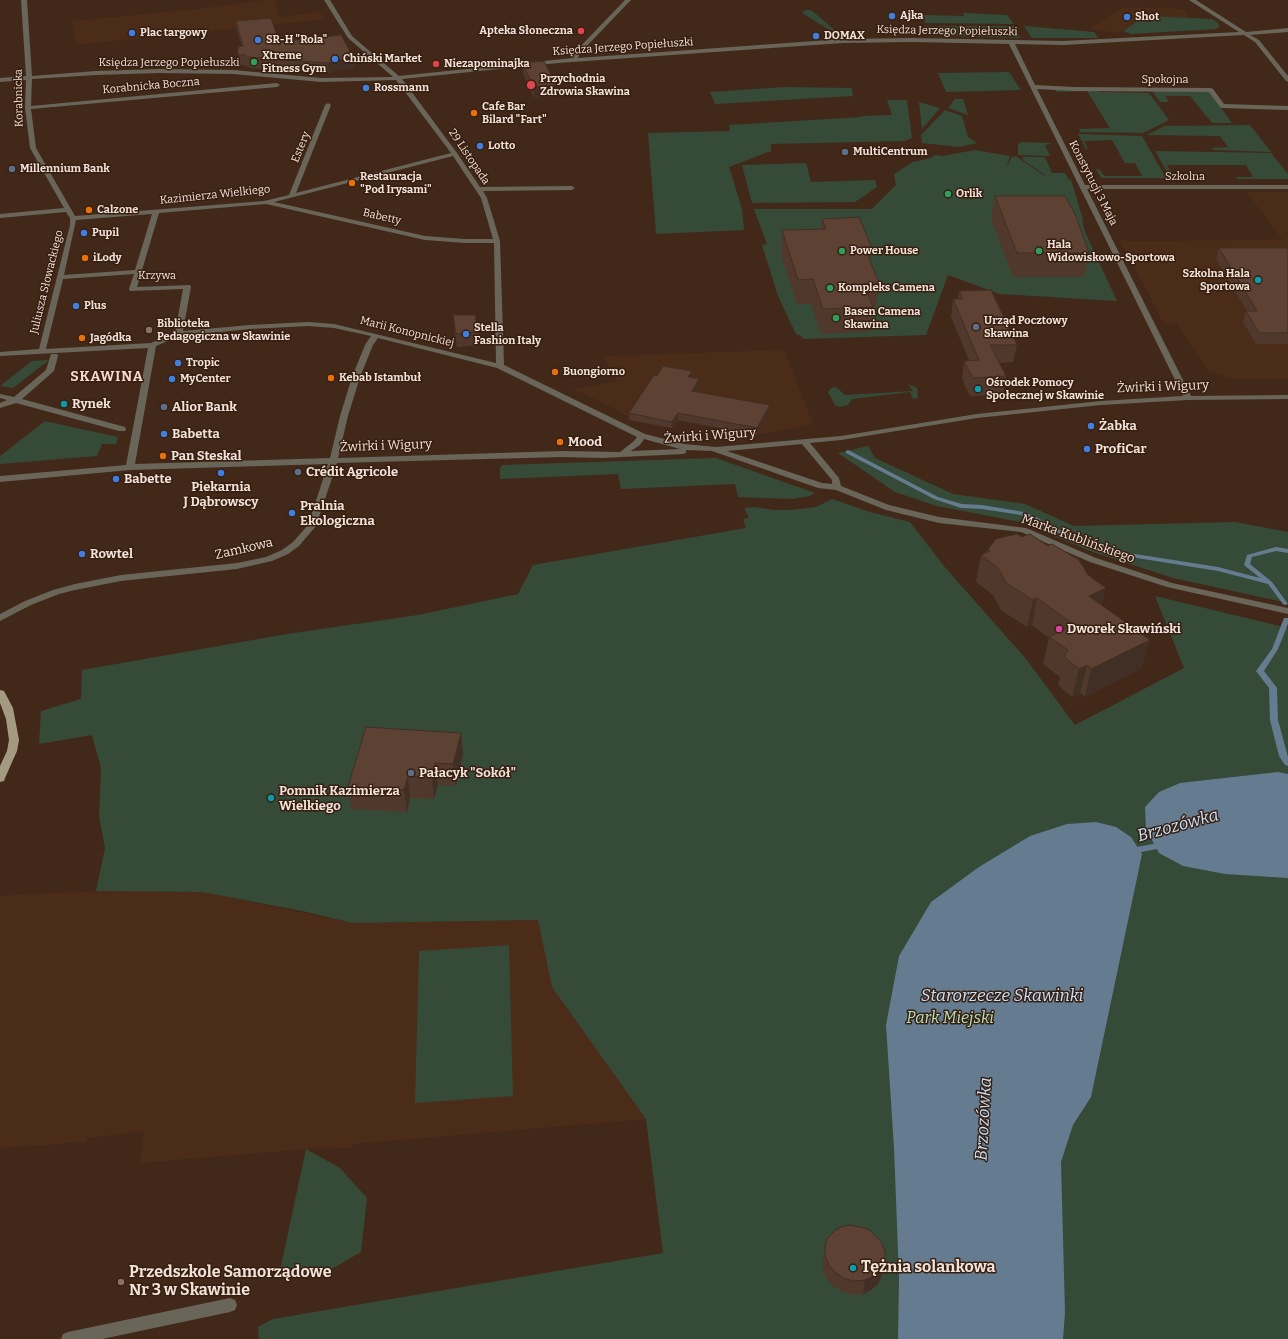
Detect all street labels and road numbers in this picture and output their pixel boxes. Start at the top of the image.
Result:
street label: Księdza Jerzego Popiełuszki [876,23,1018,39]
street label: Księdza Jerzego Popiełuszki [552,35,694,59]
street label: Księdza Jerzego Popiełuszki [98,56,240,70]
street label: Korabnicka [12,69,26,127]
street label: Spokojna [1141,73,1189,87]
street label: Korabnicka Boczna [102,75,200,97]
street label: 29 Listopada [446,127,492,187]
street label: Estery [289,129,313,165]
street label: Konstytucji 3 Maja [1066,138,1120,228]
street label: Szkolna [1165,170,1205,184]
street label: Kazimierza Wielkiego [159,183,271,207]
street label: Babetty [362,206,402,228]
street label: Juliusza Słowackiego [28,229,66,335]
street label: Krzywa [138,269,176,283]
street label: Marii Konopnickiej [359,314,455,350]
street label: Żwirki i Wigury [1117,378,1209,396]
street label: Żwirki i Wigury [663,425,757,447]
street label: Żwirki i Wigury [340,437,432,455]
street label: Marka Kublińskiego [1019,511,1137,567]
street label: Zamkowa [214,535,274,563]

